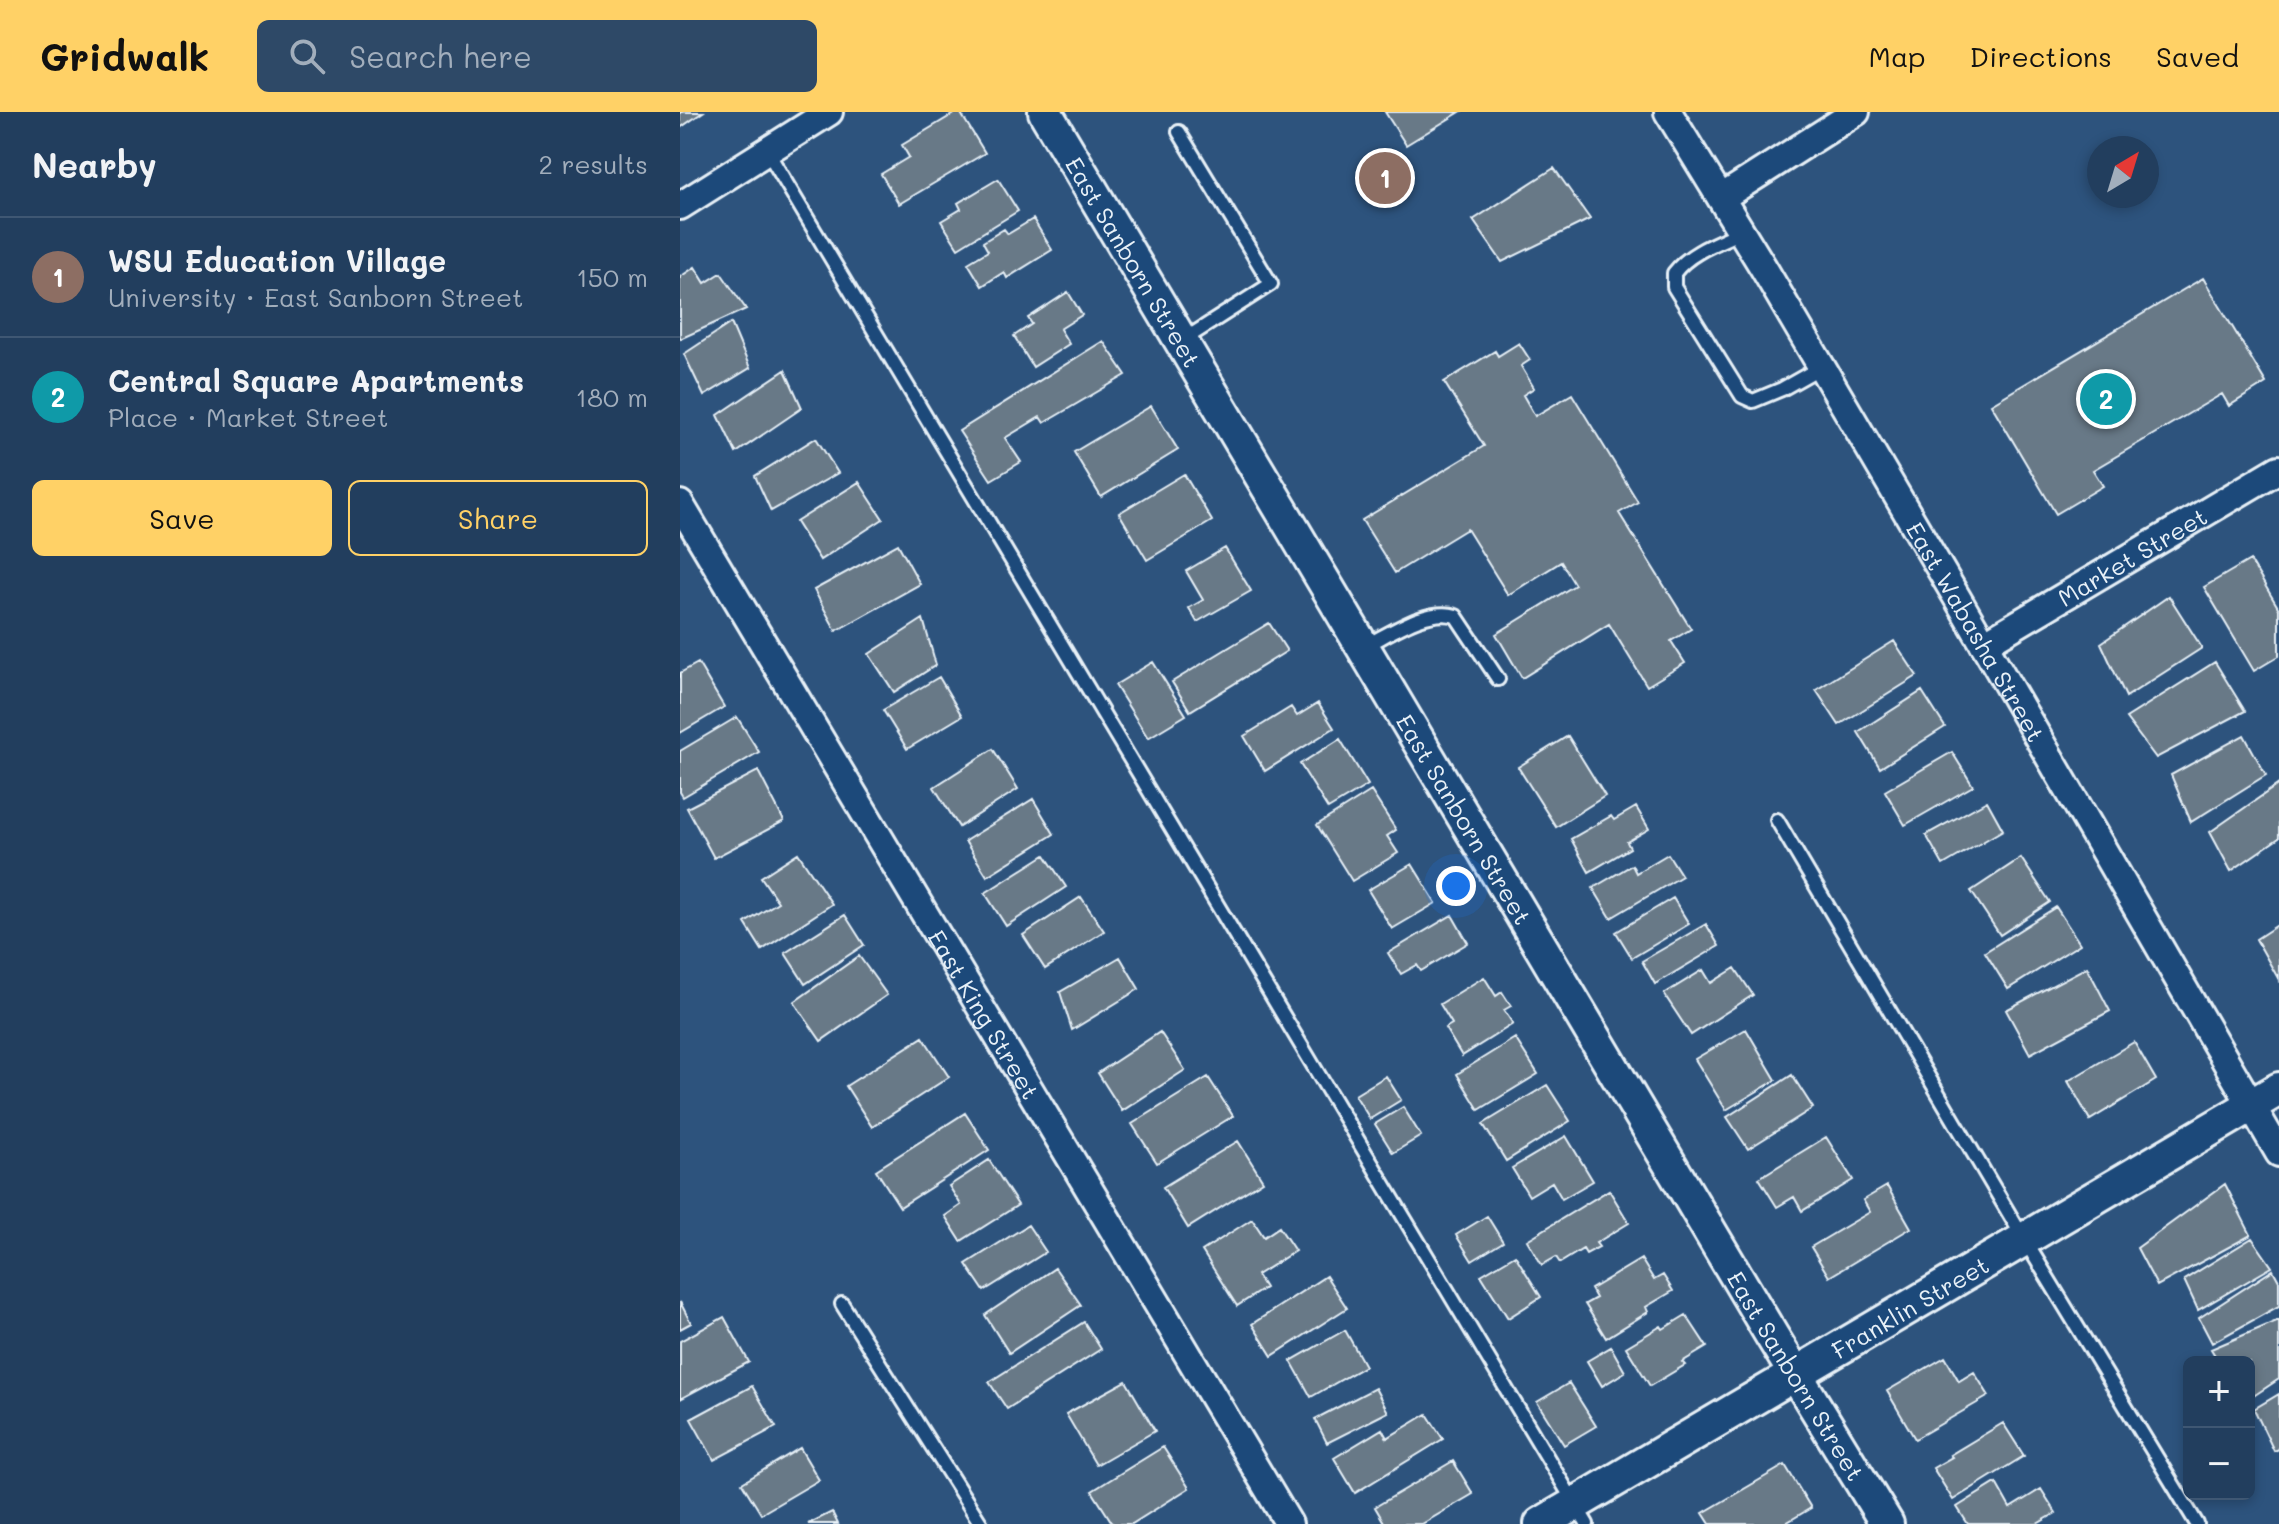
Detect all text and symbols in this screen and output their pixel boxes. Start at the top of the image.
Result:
search box [257,20,817,92]
text: Gridwalk [40,31,209,81]
icon: search [285,34,329,78]
text: Search here [349,36,532,76]
text: Map [1869,38,1926,74]
text: Directions [1970,38,2112,74]
text: Saved [2156,38,2239,74]
north arrow [2087,136,2159,208]
text: Nearby [32,142,157,187]
text: 2 results [539,147,648,181]
pin: 1 [1359,148,1411,208]
street label: East Sanborn Street [1059,151,1208,372]
text: WSU Education Village [108,240,446,280]
text: 1 [52,260,64,294]
text: 150 m [576,260,648,294]
text: University · East Sanborn Street [108,280,523,314]
text: Central Square Apartments [108,360,524,400]
pin: 2 [2080,369,2132,429]
text: 2 [51,380,65,414]
text: 180 m [576,380,648,414]
text: Place · Market Street [108,400,388,434]
button: Save [32,480,332,556]
button: Share [348,480,648,556]
street label: Market Street [2052,500,2212,613]
street label: East Wabasha Street [1900,516,2052,747]
street label: East Sanborn Street [1390,708,1539,930]
your location [1436,866,1476,906]
street label: East King Street [922,924,1047,1104]
street label: Franklin Street [1825,1248,1994,1365]
street label: East Sanborn Street [1721,1265,1872,1486]
map controls [2183,1356,2255,1500]
button: + [2183,1356,2255,1428]
button: − [2183,1428,2255,1500]

